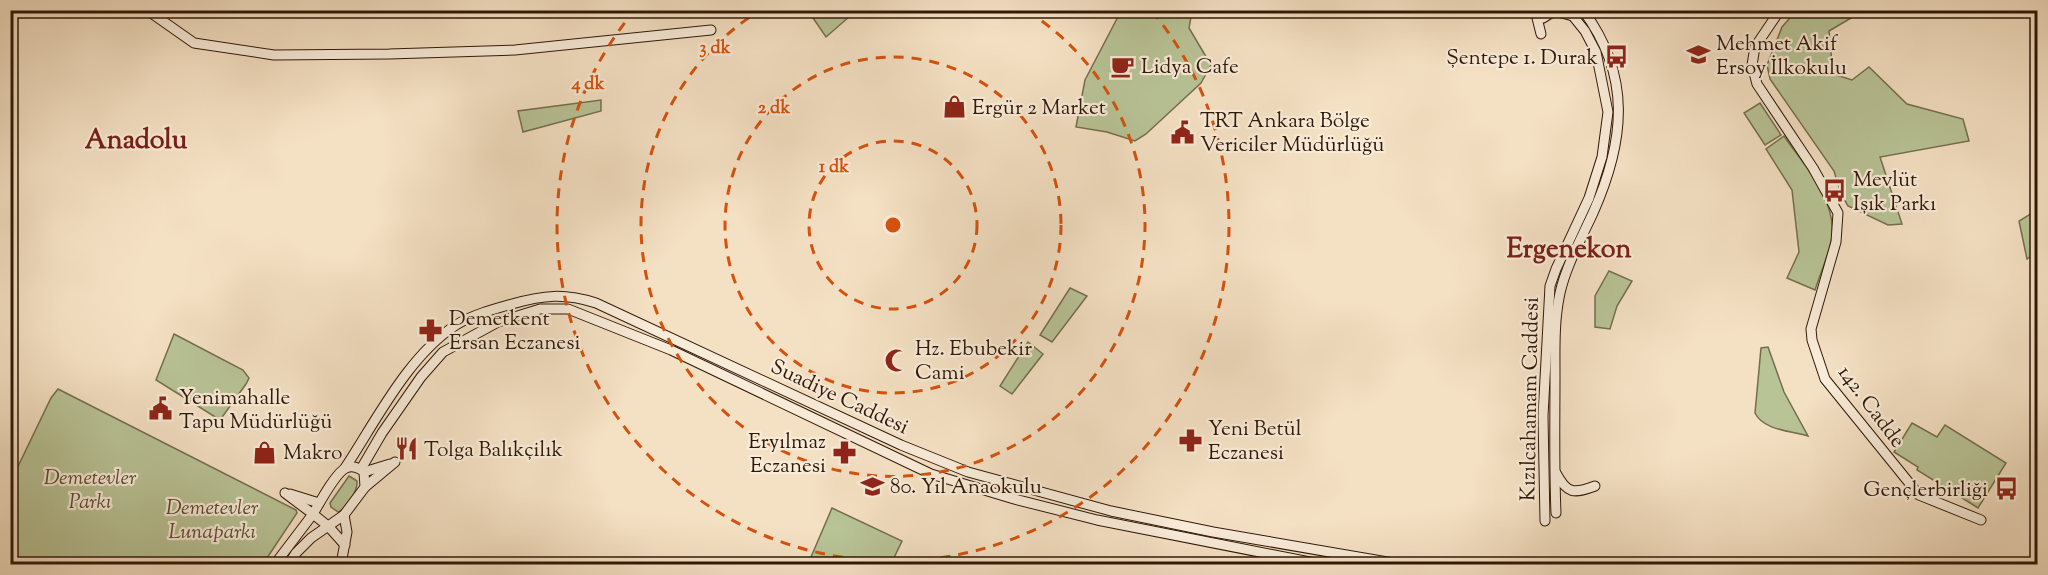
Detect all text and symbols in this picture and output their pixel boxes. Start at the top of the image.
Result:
place label: Mehmet Akif Ersoy İlkokulu [1716,30,1847,84]
text: 3 dk [699,36,731,62]
school or university icon: Mehmet Akif Ersoy İlkokulu [1685,42,1711,68]
place label: Şentepe 1. Durak [1446,44,1599,74]
bus stop icon: Şentepe 1. Durak [1603,44,1629,70]
cafe icon: Lidya Cafe [1110,53,1136,79]
place label: Lidya Cafe [1141,53,1239,83]
text: 4 dk [570,72,605,98]
shop icon: Ergür 2 Market [941,94,967,120]
place label: Ergür 2 Market [972,94,1106,124]
text: 2 dk [758,96,790,122]
place label: TRT Ankara Bölge Vericiler Müdürlüğü [1200,107,1384,161]
public building icon: TRT Ankara Bölge Vericiler Müdürlüğü [1169,119,1195,145]
district label: Anadolu [85,122,188,161]
text: 1 dk [819,155,849,181]
place label: Mevlüt Işık Parkı [1853,166,1936,220]
bus stop icon: Mevlüt Işık Parkı [1822,178,1848,204]
centre of rings [883,215,903,235]
district label: Ergenekon [1506,231,1632,270]
street label: Kızılcahamam Caddesi [1514,297,1548,501]
place label: Demetkent Ersan Eczanesi [449,305,580,359]
pharmacy icon: Demetkent Ersan Eczanesi [418,317,444,343]
place label: Hz. Ebubekir Cami [915,335,1032,389]
mosque icon: Hz. Ebubekir Cami [884,347,910,373]
street label: Suadiye Caddesi [765,353,913,443]
street label: 142. Cadde [1829,360,1911,455]
place label: Yenimahalle Tapu Müdürlüğü [179,384,332,438]
public building icon: Yenimahalle Tapu Müdürlüğü [148,396,174,422]
place label: Yeni Betül Eczanesi [1208,415,1302,469]
pharmacy icon: Yeni Betül Eczanesi [1177,427,1203,453]
place label: Eryılmaz Eczanesi [748,428,826,482]
restaurant icon: Tolga Balıkçilık [393,436,419,462]
place label: Tolga Balıkçilık [424,436,563,466]
shop icon: Makro [252,439,278,465]
place label: Makro [283,439,342,469]
pharmacy icon: Eryılmaz Eczanesi [831,440,857,466]
park label: Demetevler Parkı [44,464,137,518]
school or university icon: 80. Yıl Anaokulu [859,473,885,499]
place label: 80. Yıl Anaokulu [890,473,1042,503]
place label: Gençlerbirliği [1863,476,1988,506]
bus stop icon: Gençlerbirliği [1993,476,2019,502]
park label: Demetevler Lunaparkı [166,494,259,548]

